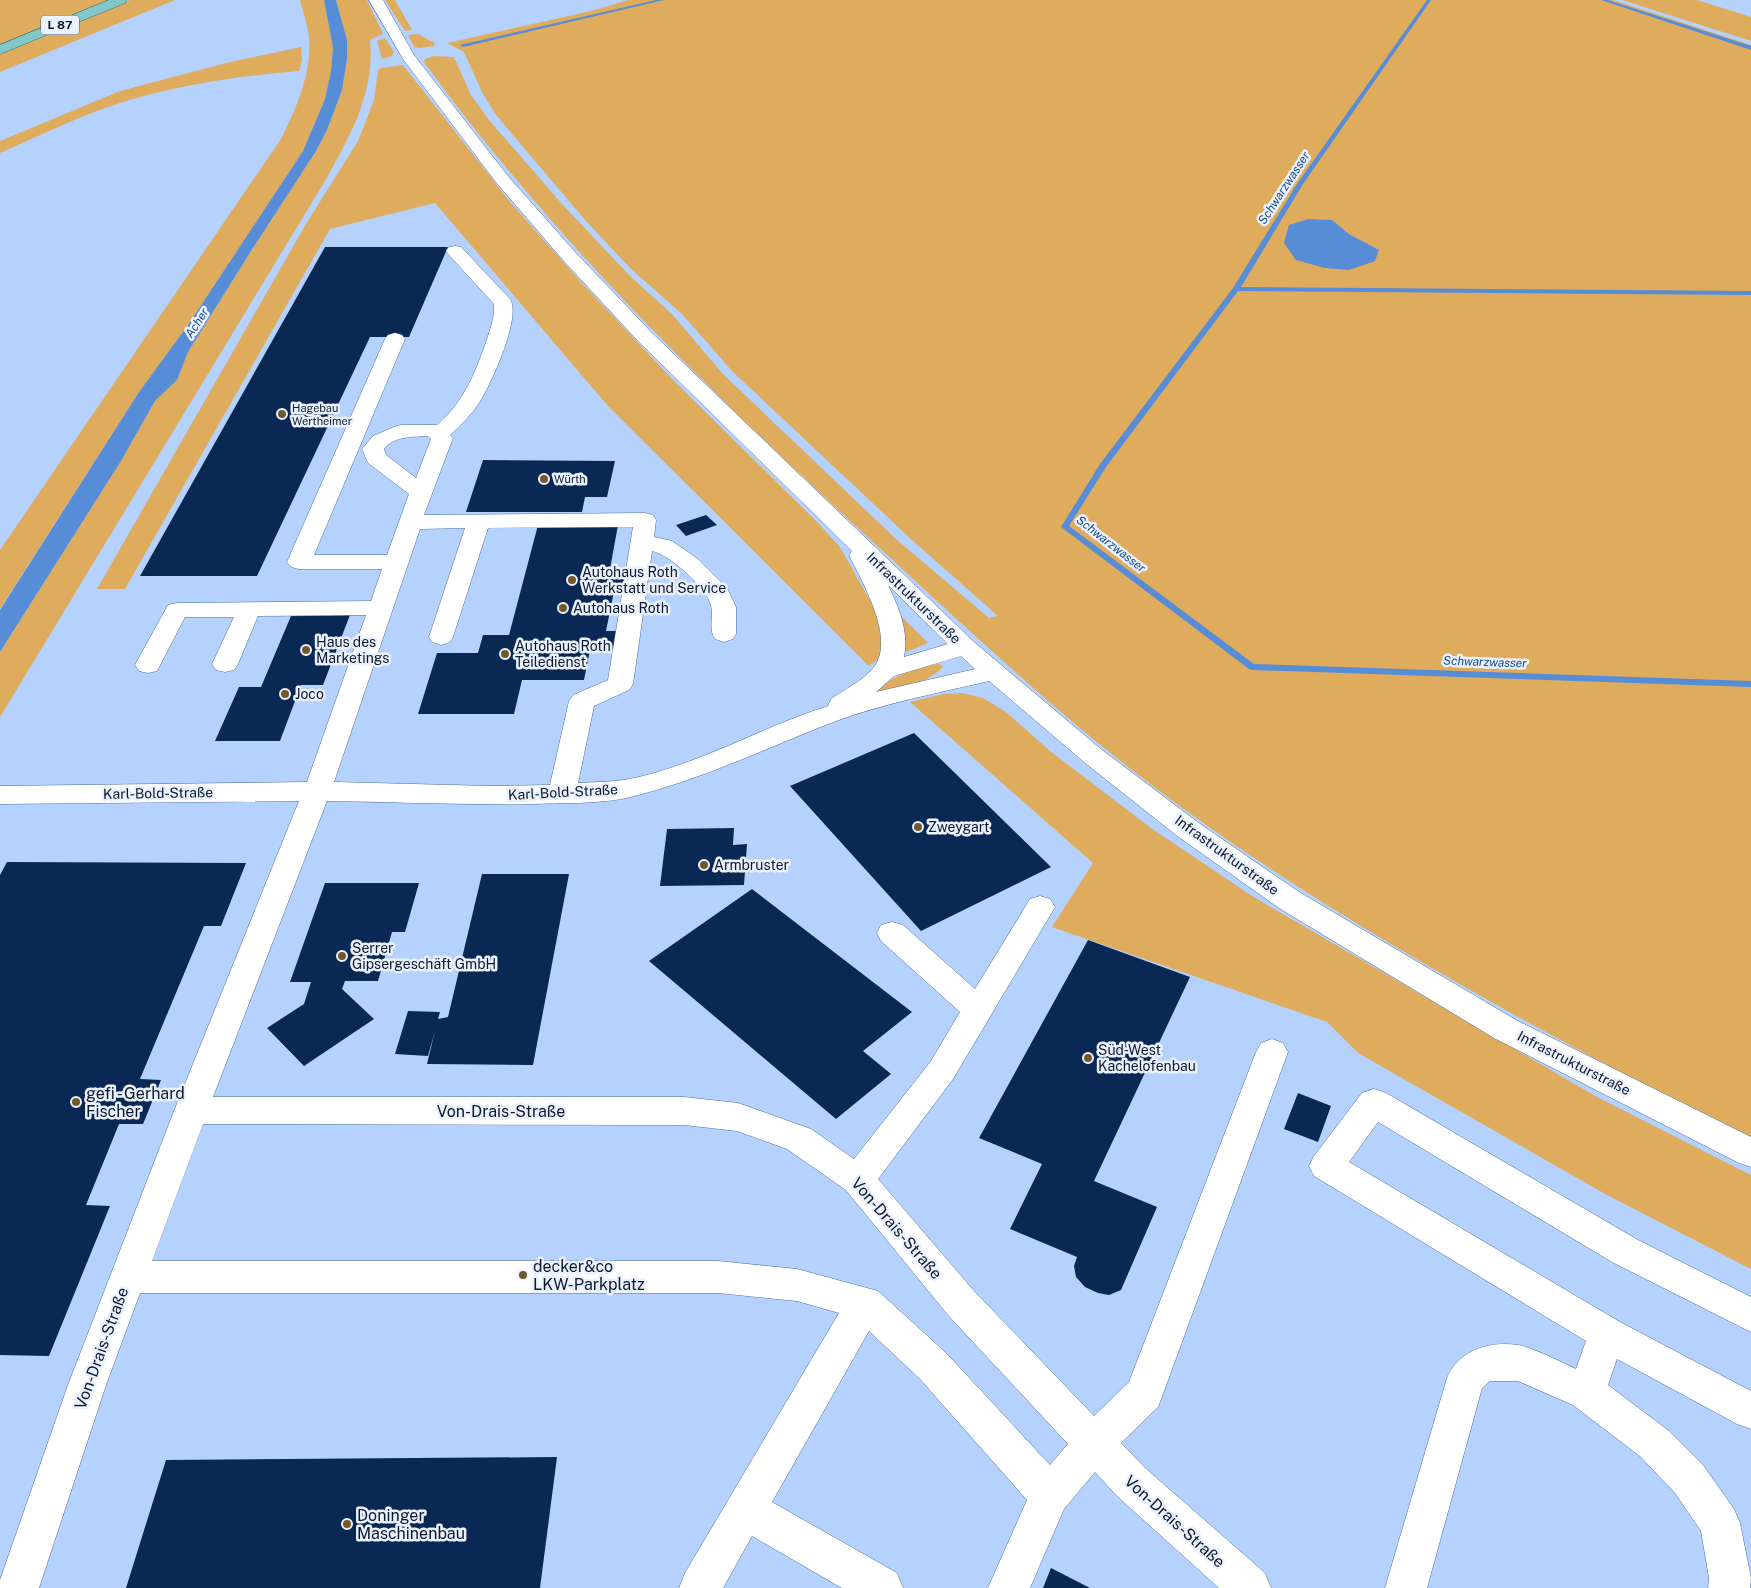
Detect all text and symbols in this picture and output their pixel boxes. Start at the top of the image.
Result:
road number: L 87 [41,16,79,34]
water label: Schwarzwasser [1255,149,1313,227]
water label: Acher [182,305,212,340]
place label: Hagebau Wertheimer [292,402,352,427]
marker: Hagebau Wertheimer [276,408,288,420]
marker: Würth [538,473,550,485]
place label: Würth [554,473,586,485]
water label: Schwarzwasser [1074,513,1149,576]
street label: Infrastrukturstraße [864,549,964,647]
place label: Autohaus Roth Werkstatt und Service [582,564,726,596]
marker: Autohaus Roth Werkstatt und Service [566,574,578,586]
place label: Autohaus Roth [573,600,669,616]
marker: Autohaus Roth [557,602,569,614]
place label: Haus des Marketings [316,634,389,666]
place label: Autohaus Roth Teiledienst [515,638,611,670]
marker: Haus des Marketings [300,644,312,656]
marker: Autohaus Roth Teiledienst [499,648,511,660]
water label: Schwarzwasser [1443,654,1527,670]
place label: Joco [295,686,324,702]
marker: Joco [279,688,291,700]
street label: Karl-Bold-Straße [508,781,619,803]
street label: Karl-Bold-Straße [103,784,213,802]
street label: Infrastrukturstraße [1172,812,1282,898]
place label: Zweygart [928,819,990,835]
marker: Zweygart [912,821,924,833]
place label: Armbruster [714,857,789,873]
marker: Armbruster [698,859,710,871]
place label: Serrer Gipsergeschäft GmbH [352,940,496,972]
marker: Serrer Gipsergeschäft GmbH [336,950,348,962]
street label: Infrastrukturstraße [1515,1028,1633,1098]
place label: Süd-West Kachelofenbau [1098,1042,1196,1074]
marker: Süd-West Kachelofenbau [1082,1052,1094,1064]
place label: gefi - Gerhard Fischer [86,1084,185,1121]
marker: gefi - Gerhard Fischer [70,1096,82,1108]
street label: Von-Drais-Straße [437,1102,565,1121]
street label: Von-Drais-Straße [847,1174,946,1283]
place label: decker&co LKW-Parkplatz [533,1257,645,1294]
marker: decker&co LKW-Parkplatz [517,1269,529,1281]
street label: Von-Drais-Straße [71,1285,132,1412]
street label: Von-Drais-Straße [1121,1471,1229,1571]
place label: Doninger Maschinenbau [357,1506,465,1543]
marker: Doninger Maschinenbau [341,1518,353,1530]

